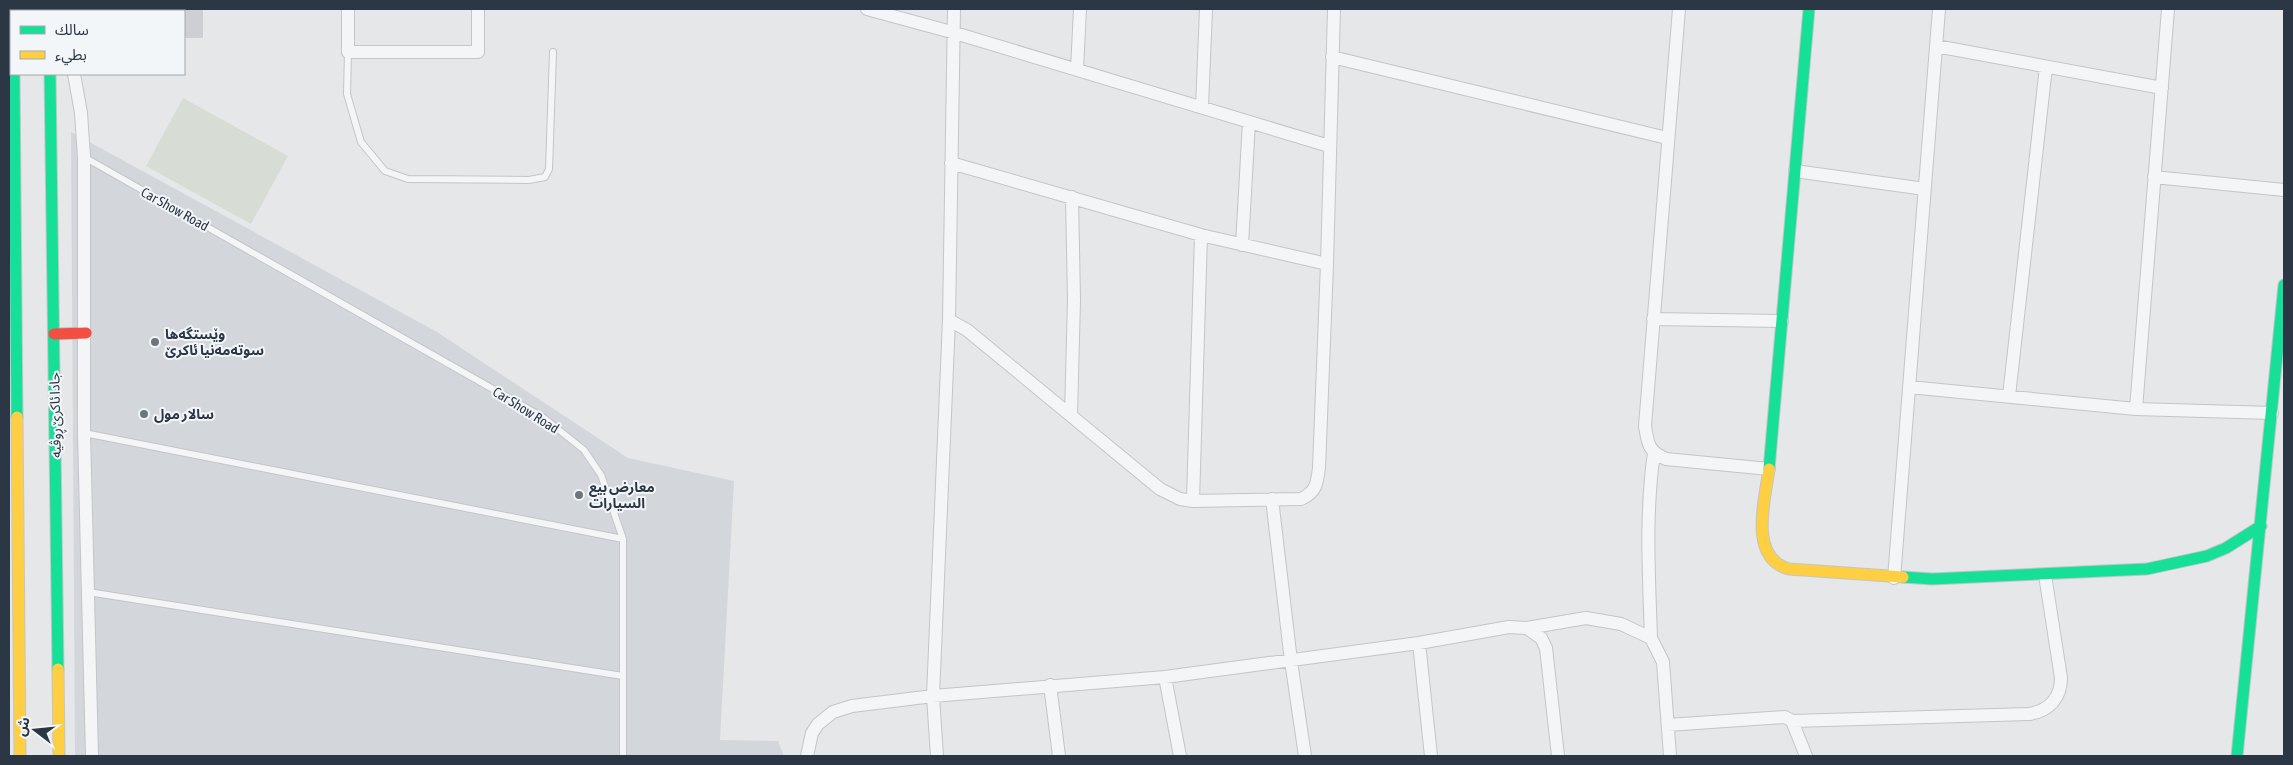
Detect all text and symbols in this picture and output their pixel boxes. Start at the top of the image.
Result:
legend [10,10,185,75]
text: سالك [55,21,89,38]
text: بطيء [55,46,87,66]
street label: Car Show Road [138,184,212,234]
place label: وێستگەها سوتەمەنیا ئاکرێ [165,326,264,359]
marker: وێستگەها سوتەمەنیا ئاکرێ [149,336,161,348]
street label: جادا ئاکرێ ڕوڤیە [46,372,68,458]
street label: Car Show Road [490,383,562,437]
place label: سالار مول [154,406,214,423]
marker: سالار مول [138,408,150,420]
place label: معارض بيع السيارات [589,479,655,512]
marker: معارض بيع السيارات [573,489,585,501]
north arrow [10,705,60,755]
text: ش [12,715,33,738]

